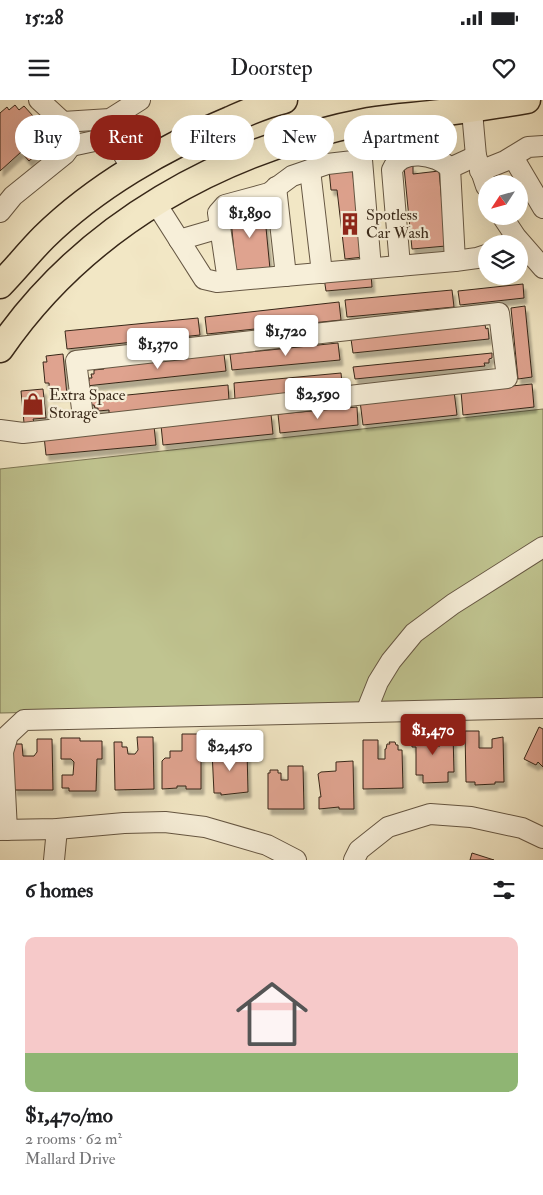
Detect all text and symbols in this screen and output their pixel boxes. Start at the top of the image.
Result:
text: 15:28 [25,6,63,30]
icon: menu [25,54,53,82]
text: Doorstep [230,54,313,82]
icon: heart [490,54,518,82]
chip: Buy [15,115,80,160]
chip: Rent [90,115,161,160]
chip: Filters [171,115,254,160]
chip: New [264,115,334,160]
chip: Apartment [344,115,457,160]
north arrow [478,175,528,225]
map controls [478,175,528,285]
pin: $1,890 [209,196,291,239]
text: $1,890 [229,203,271,223]
place label: Spotless Car Wash [366,205,429,243]
building icon: Spotless Car Wash [337,211,363,237]
button: layers [478,235,528,285]
pin: $1,720 [245,314,327,357]
text: $1,720 [265,321,307,341]
pin: $1,370 [117,328,199,370]
text: $1,370 [138,334,178,354]
pin: $2,590 [277,378,359,420]
text: $2,590 [296,384,340,404]
place label: Extra Space Storage [49,385,126,423]
shop icon: Extra Space Storage [20,391,46,417]
pin: $1,470 [392,714,474,756]
text: $1,470 [412,720,454,740]
pin: $2,450 [189,730,271,772]
text: $2,450 [207,736,253,756]
icon: filters [490,876,518,904]
text: 6 homes [25,877,93,904]
icon: home [227,969,317,1059]
text: $1,470/mo [25,1102,113,1129]
text: 2 rooms · 62 m² [25,1129,122,1149]
text: Mallard Drive [25,1149,115,1169]

